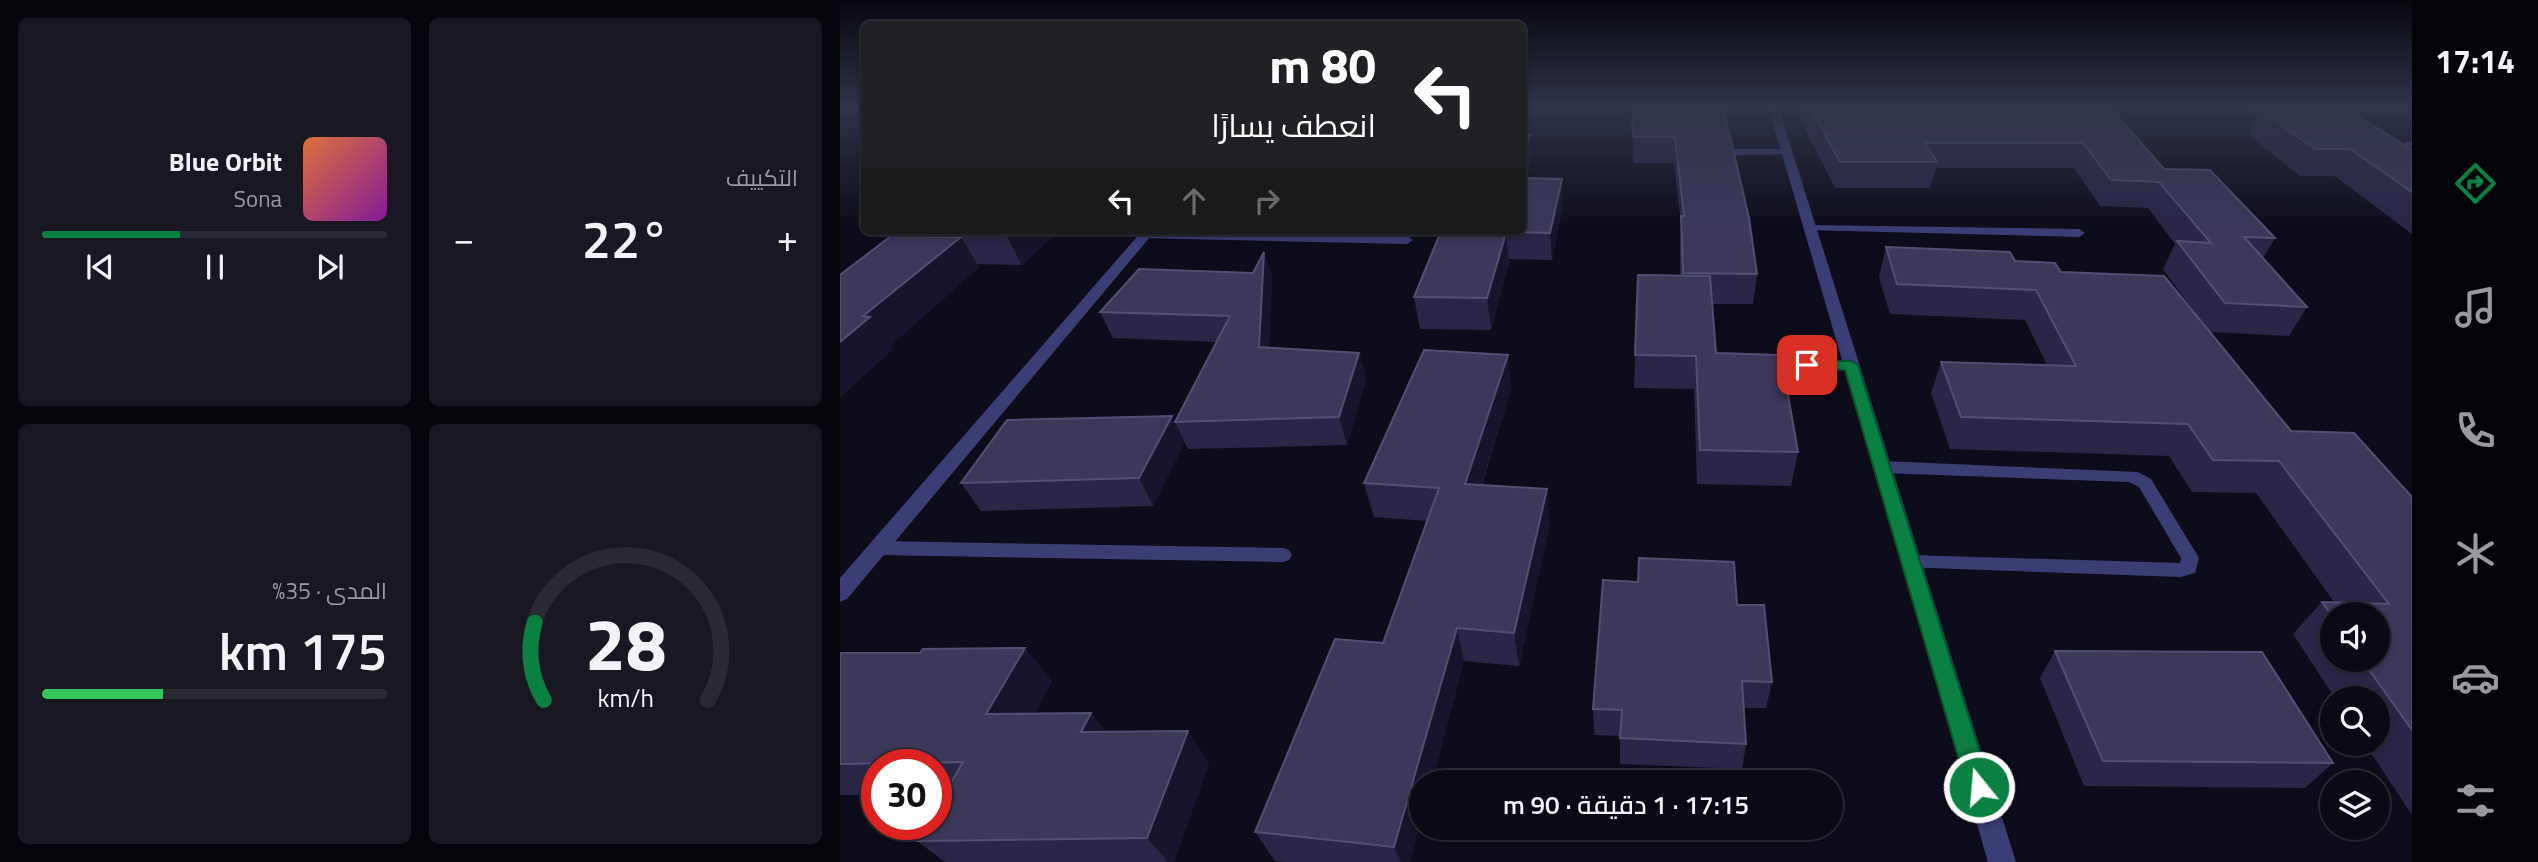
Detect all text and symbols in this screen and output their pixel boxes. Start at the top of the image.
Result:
text: 80 m [1269,27,1376,102]
text: 17:14 [2435,37,2515,85]
icon: left [1400,49,1491,140]
text: انعطف يسارًا [1211,101,1376,149]
text: Blue Orbit [169,142,282,181]
icon: directions [2451,159,2500,208]
text: التكييف [726,160,798,195]
text: Sona [234,181,282,216]
icon: left [1102,182,1140,220]
icon: ahead [1175,182,1213,220]
icon: right [1248,182,1286,220]
text: 22° [582,199,669,278]
text: − [453,209,474,267]
text: + [777,209,798,267]
icon: previous [81,248,119,286]
icon: pause [196,248,234,286]
icon: next [311,248,349,286]
icon: music [2451,283,2500,332]
pin [1777,335,1837,395]
icon: arrive [1788,346,1826,384]
icon: phone [2451,406,2500,455]
icon: climate [2451,529,2500,578]
text: المدى · 35% [272,573,387,608]
text: 28 [585,588,666,698]
map controls [2320,602,2390,840]
button: sound [2320,602,2390,672]
text: 175 km [219,611,387,690]
icon: car [2451,653,2500,702]
text: km/h [597,679,654,717]
button: search [2320,686,2390,756]
speed limit sign: 30 [861,749,952,840]
position arrow [1942,750,2016,824]
button: layers [2320,770,2390,840]
icon: filters [2451,776,2500,825]
text: 17:15 · 1 دقيقة · 90 m [1503,785,1749,824]

